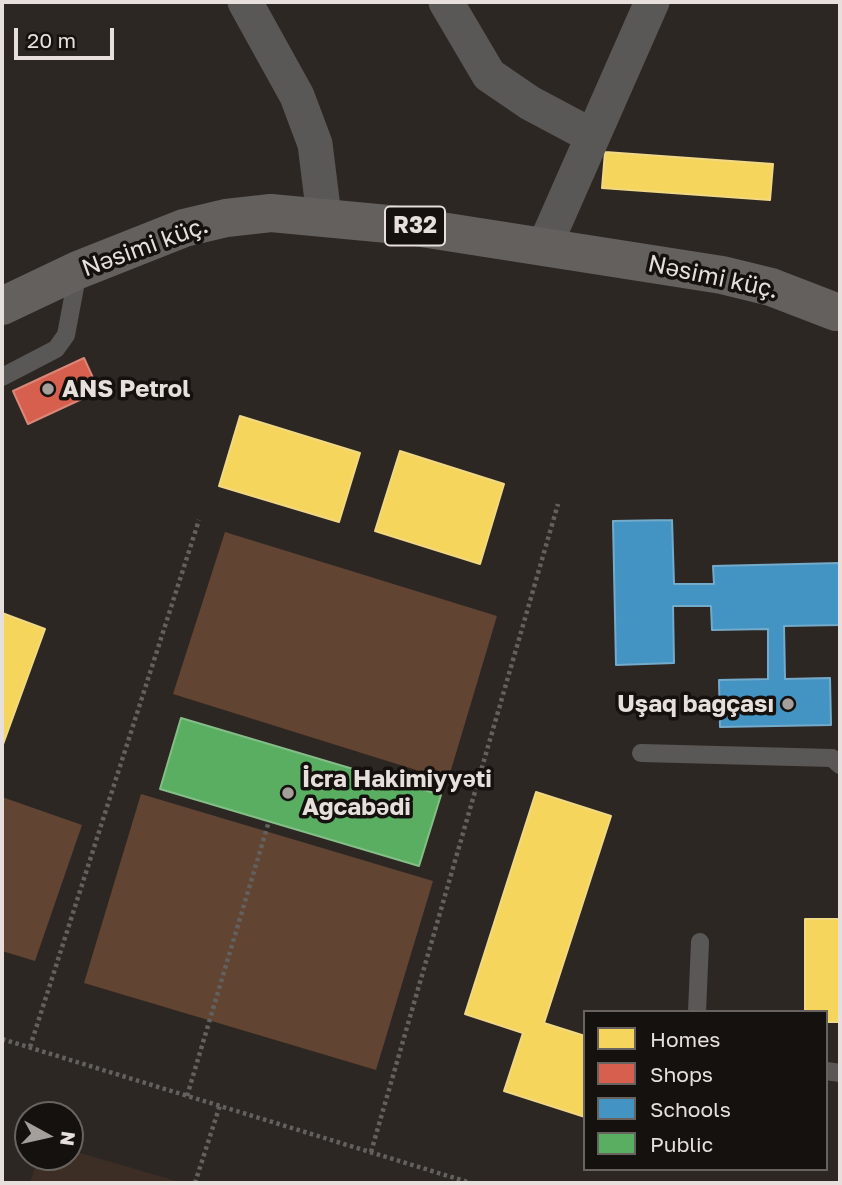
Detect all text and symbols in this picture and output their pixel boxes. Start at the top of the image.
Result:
scale bar [18,14,117,58]
text: 20 m [27,27,76,53]
road number: R32 [385,206,445,246]
street label: Nəsimi küç. [78,211,212,283]
street label: Nəsimi küç. [645,249,781,305]
place label: ANS Petrol [62,375,190,403]
marker: ANS Petrol [40,381,56,397]
place label: Uşaq bağçası [617,690,774,718]
marker: Uşaq bağçası [780,696,796,712]
place label: İcra Hakimiyyəti Ağcabədi [302,765,492,821]
marker: İcra Hakimiyyəti Ağcabədi [280,785,296,801]
legend [583,1010,828,1171]
text: Homes [650,1026,720,1052]
text: Shops [650,1061,713,1087]
text: Schools [650,1096,731,1122]
north arrow [14,1101,84,1171]
text: N [56,1130,81,1147]
text: Public [650,1131,713,1157]

